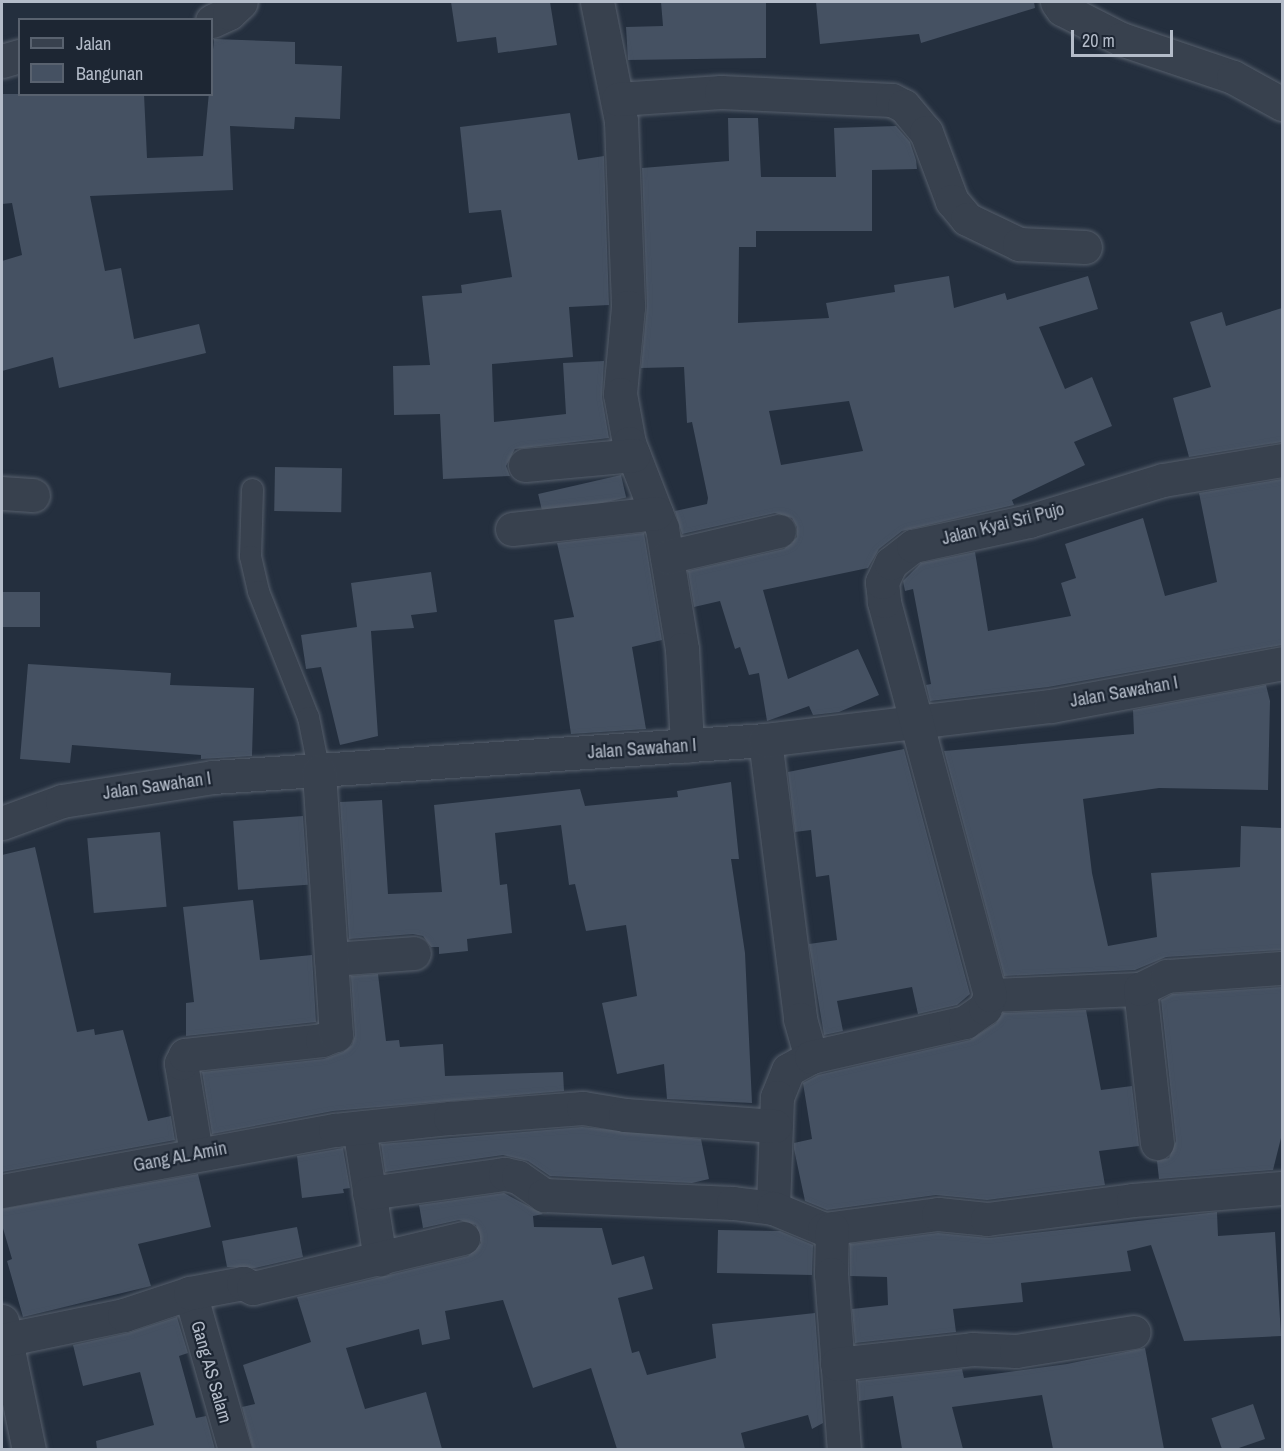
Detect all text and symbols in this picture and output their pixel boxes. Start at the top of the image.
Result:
legend [18,18,213,96]
scale bar [1074,18,1176,56]
text: 20 m [1082,28,1115,53]
text: Jalan [76,31,111,56]
text: Bangunan [76,61,143,86]
street label: Jalan Kyai Sri Pujo [939,498,1067,550]
street label: Jalan Sawahan I [1068,672,1180,712]
street label: Jalan Sawahan I [587,734,697,764]
street label: Jalan Sawahan I [101,768,213,804]
street label: Gang AL Amin [130,1137,230,1177]
street label: Gang AS Salam [186,1318,236,1426]

